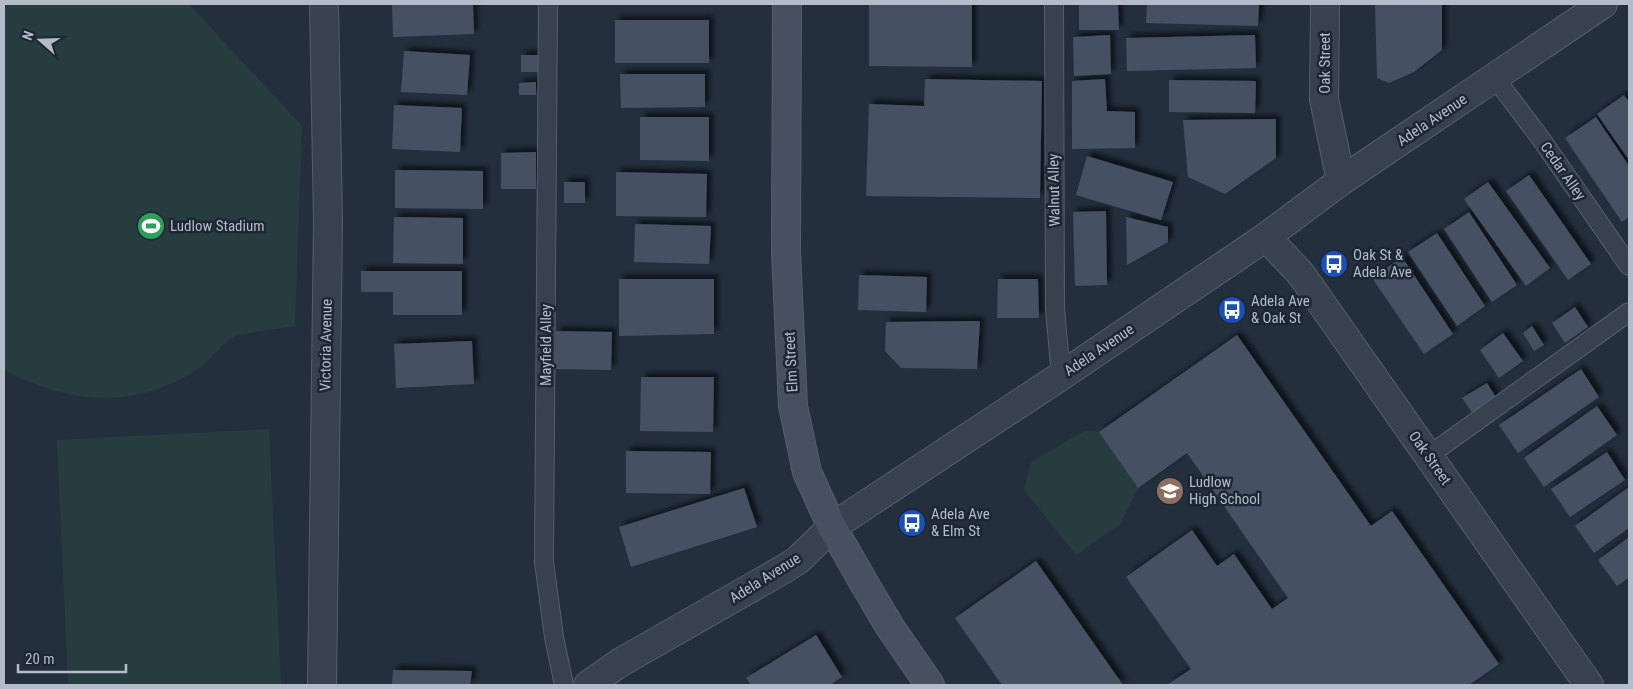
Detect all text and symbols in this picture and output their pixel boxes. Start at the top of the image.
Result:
north arrow [15,15,65,65]
text: N [19,29,37,42]
street label: Oak Street [1316,32,1334,94]
street label: Adela Avenue [1394,90,1470,150]
street label: Cedar Alley [1536,138,1590,204]
street label: Walnut Alley [1044,153,1064,227]
sports icon: Ludlow Stadium [136,211,166,241]
place label: Ludlow Stadium [170,217,265,235]
place label: Oak St & Adela Ave [1353,246,1412,281]
bus stop icon: Oak St & Adela Ave [1319,249,1349,279]
place label: Adela Ave & Oak St [1251,292,1310,327]
bus stop icon: Adela Ave & Oak St [1217,295,1247,325]
street label: Victoria Avenue [316,299,336,391]
street label: Mayfield Alley [537,304,555,386]
street label: Adela Avenue [1061,320,1137,380]
street label: Elm Street [780,331,802,393]
street label: Oak Street [1405,428,1455,488]
place label: Ludlow High School [1189,473,1260,508]
school or university icon: Ludlow High School [1155,476,1185,506]
place label: Adela Ave & Elm St [931,505,990,540]
bus stop icon: Adela Ave & Elm St [897,508,927,538]
street label: Adela Avenue [726,549,804,607]
scale bar [18,642,125,674]
text: 20 m [25,650,55,668]

